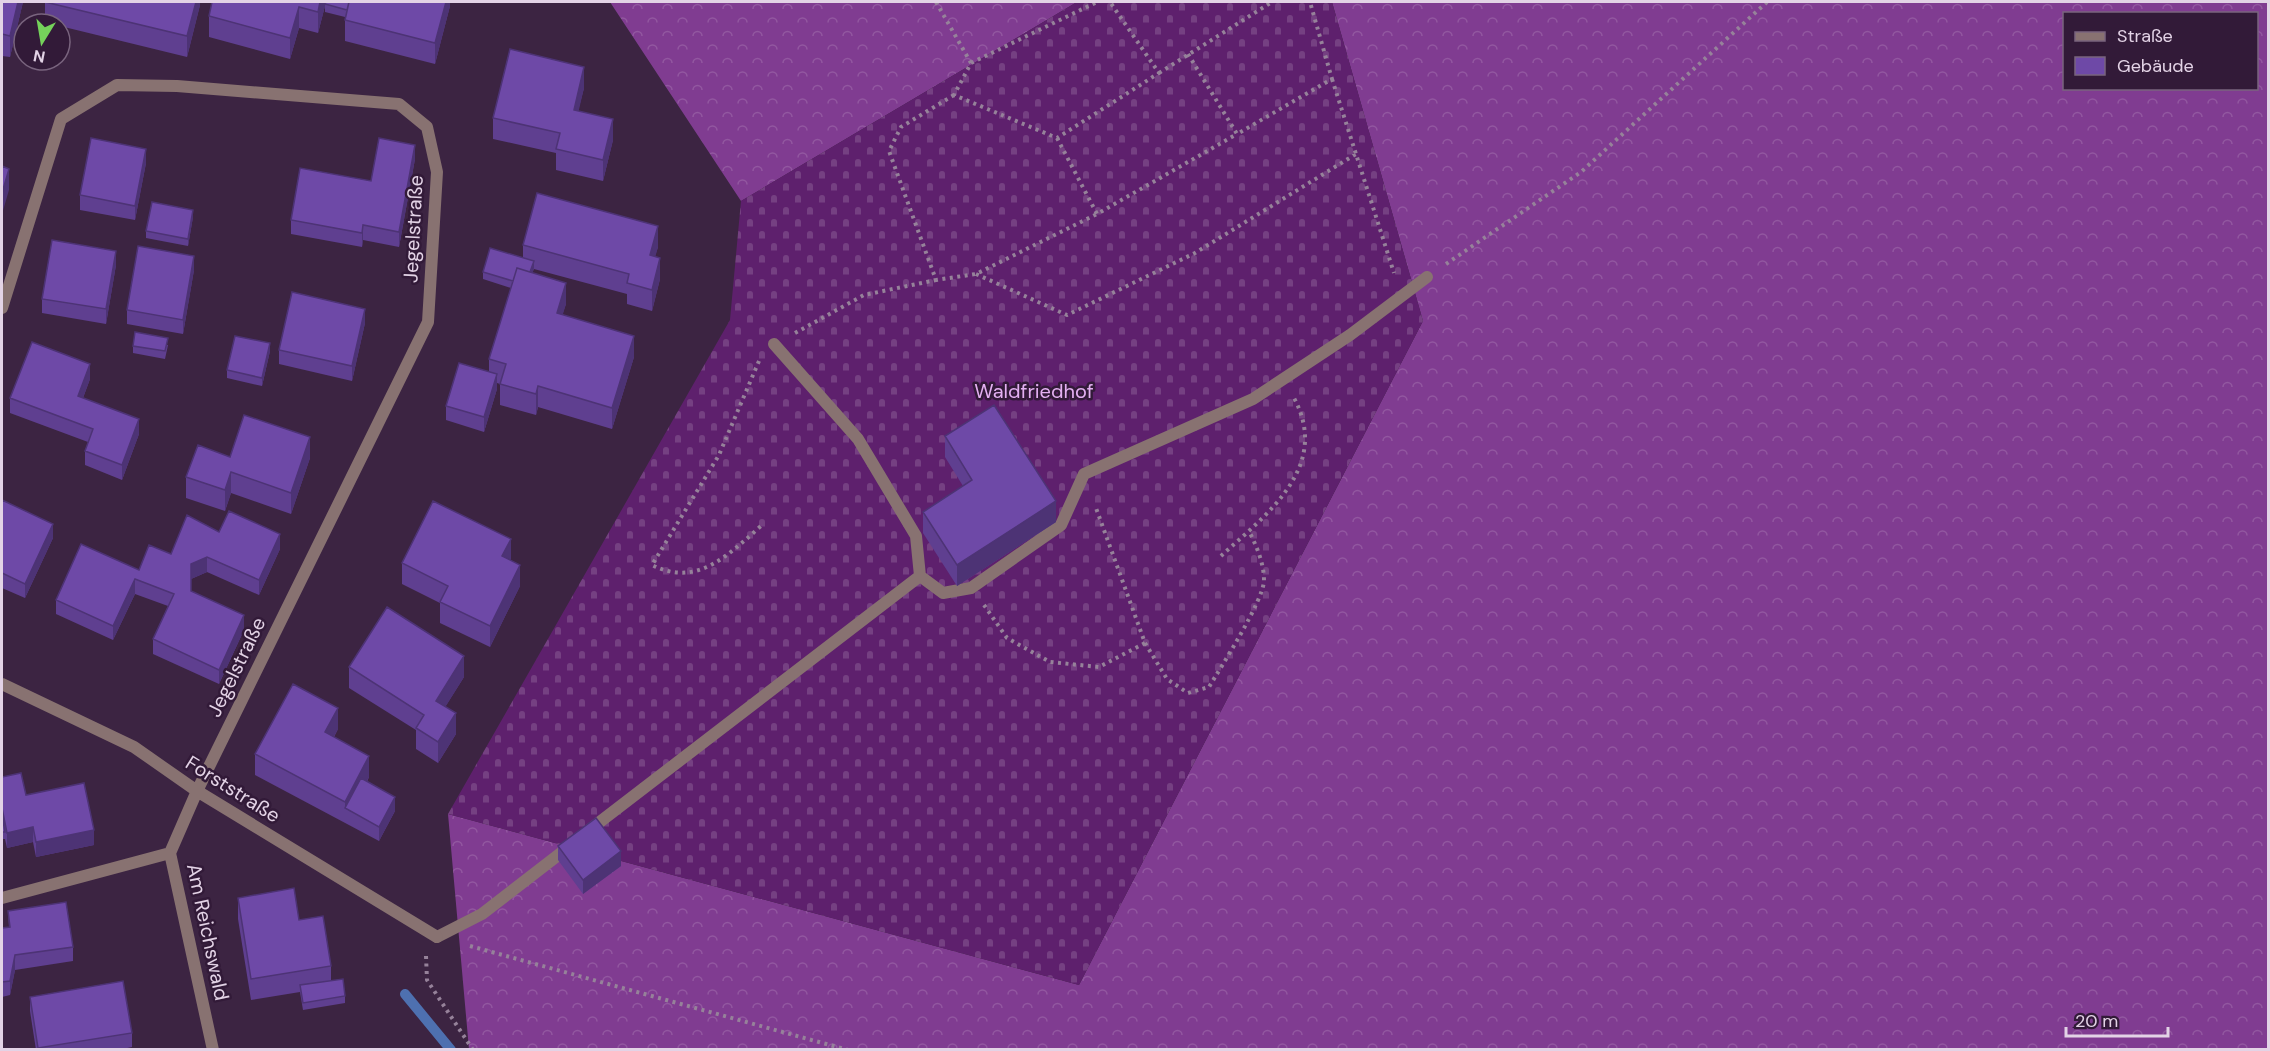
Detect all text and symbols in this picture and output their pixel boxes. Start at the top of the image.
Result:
north arrow [12,12,72,72]
legend [2063,12,2258,90]
text: Straße [2117,24,2173,48]
text: N [32,45,47,68]
text: Gebäude [2117,54,2194,78]
street label: Jegelstraße [397,174,429,284]
park label: Waldfriedhof [974,378,1094,404]
street label: Jegelstraße [201,613,271,721]
street label: Forststraße [181,750,285,828]
street label: Am Reichswald [181,861,235,1003]
scale bar [2066,1000,2168,1038]
text: 20 m [2075,1009,2118,1033]

